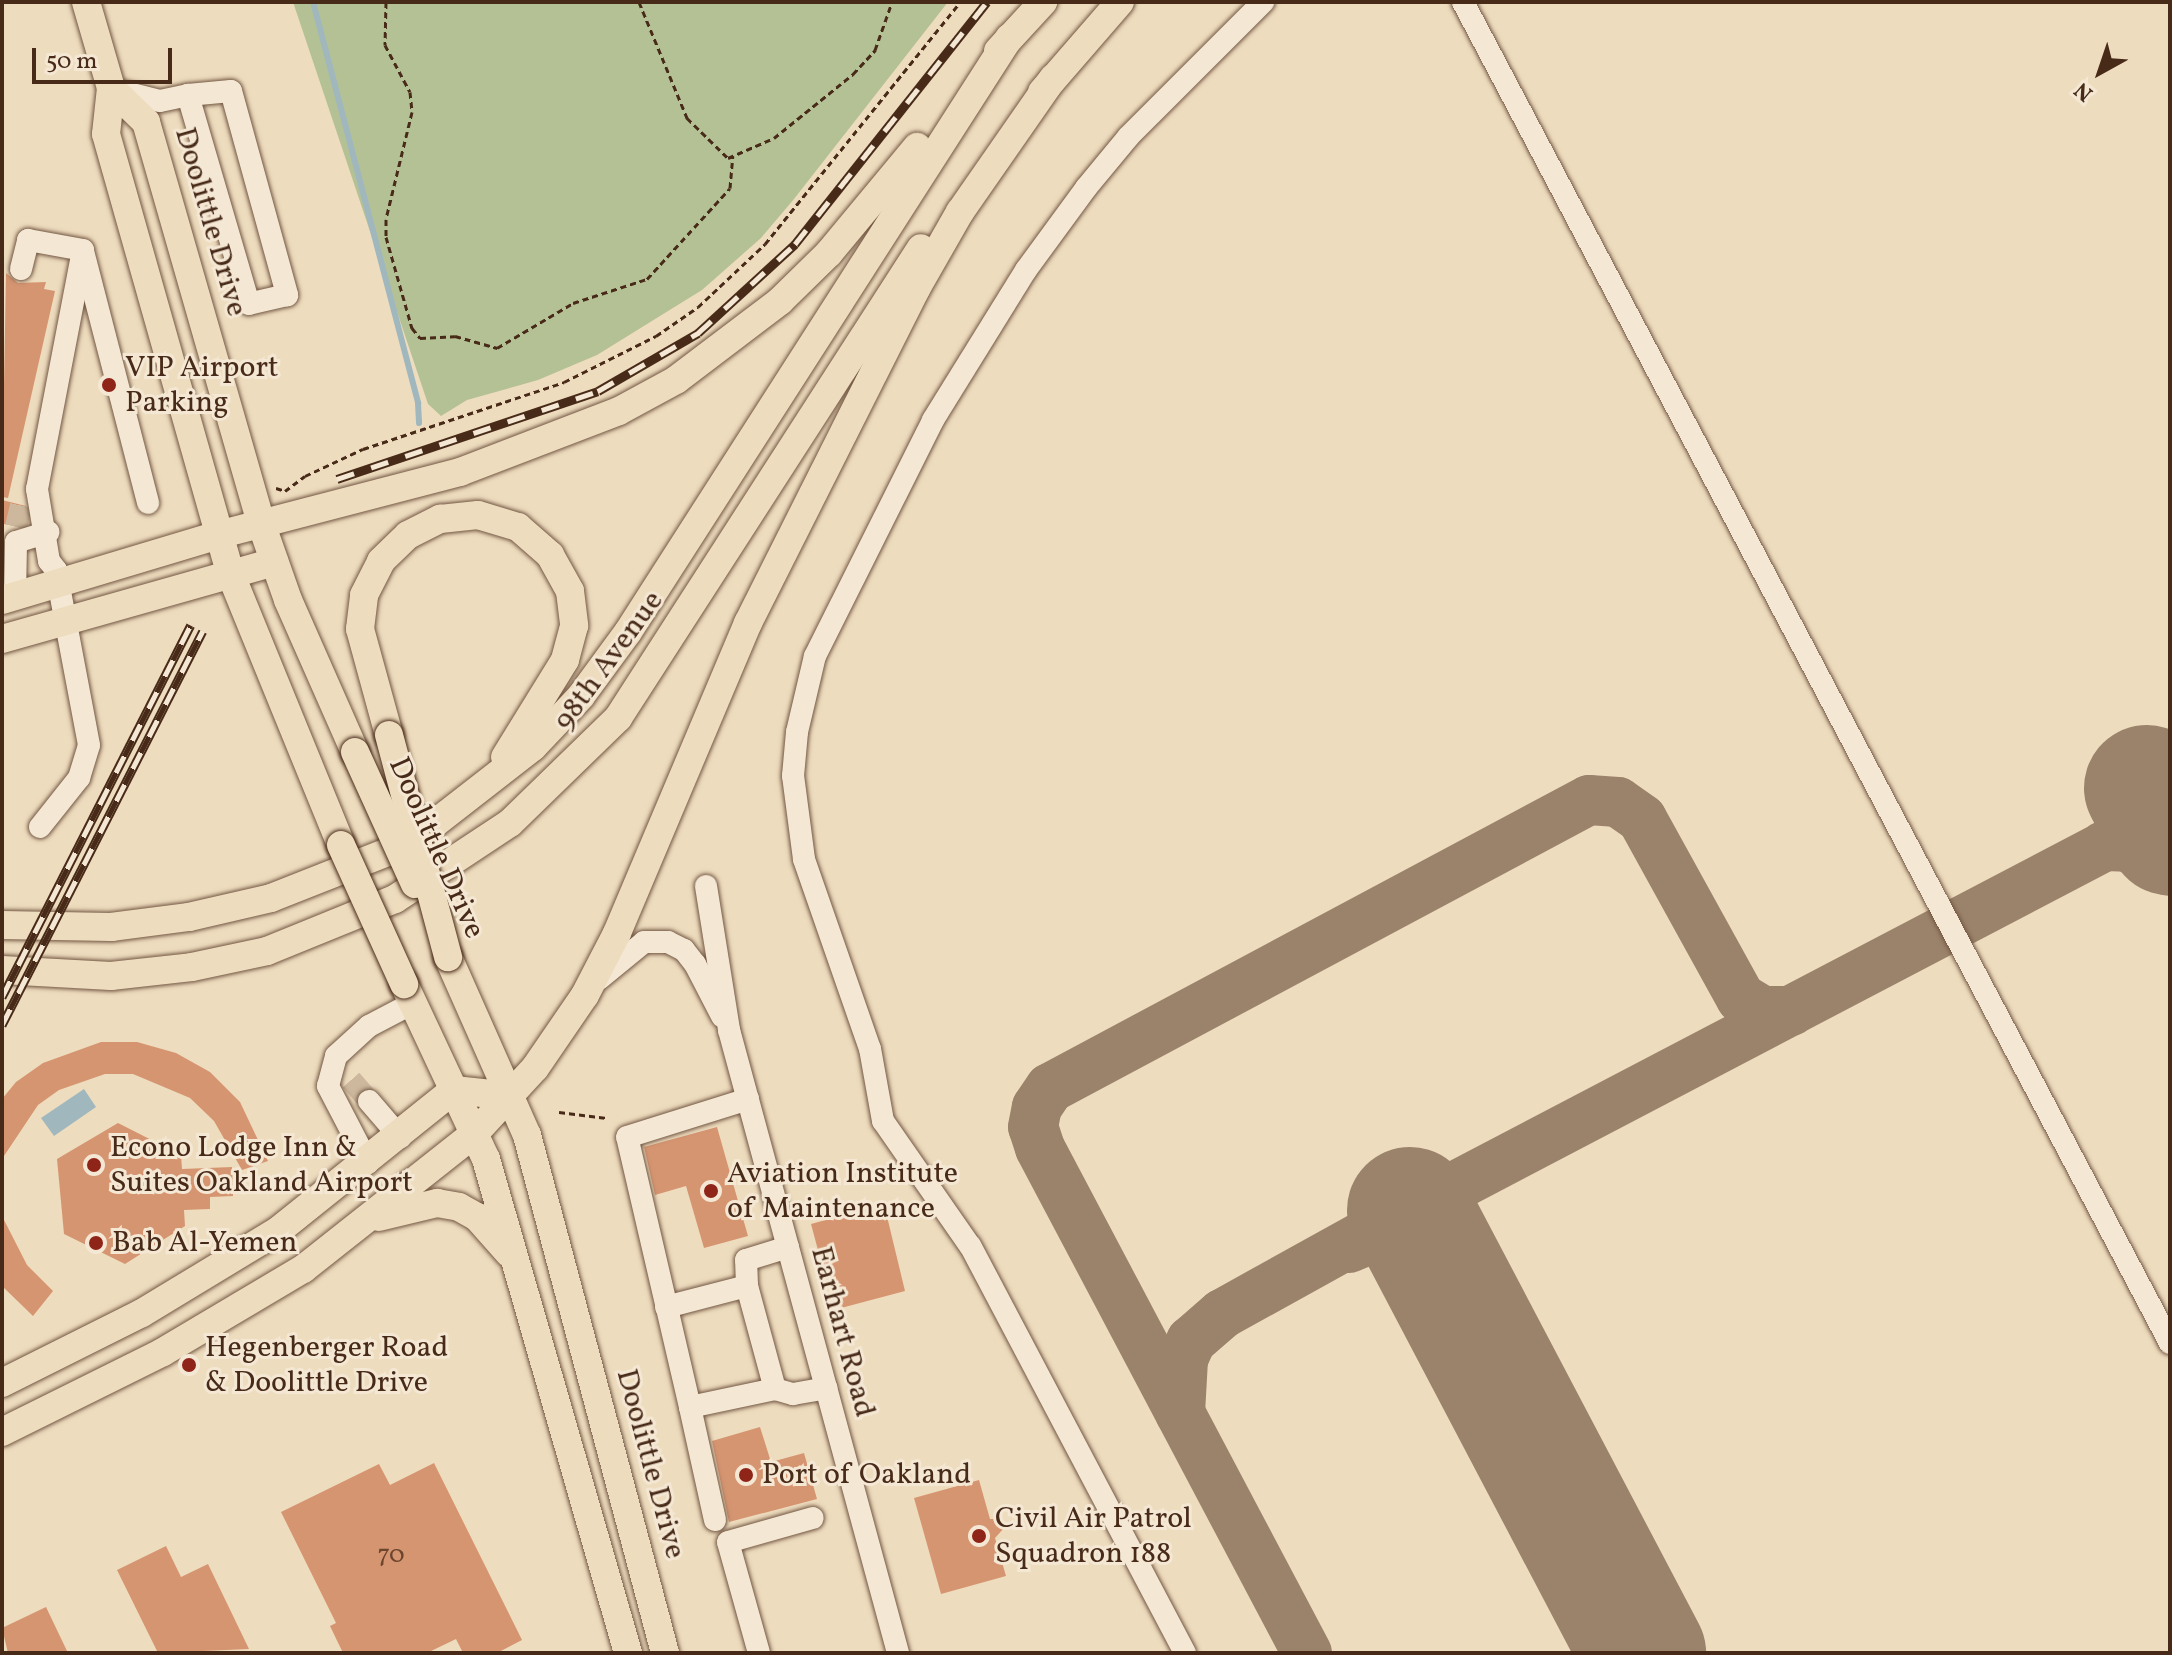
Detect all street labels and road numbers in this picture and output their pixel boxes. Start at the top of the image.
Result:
street label: Doolittle Drive [166,123,254,321]
street label: 98th Avenue [546,584,672,738]
street label: Doolittle Drive [380,752,492,944]
street label: Earhart Road [802,1243,882,1421]
street label: Doolittle Drive [607,1365,693,1563]

